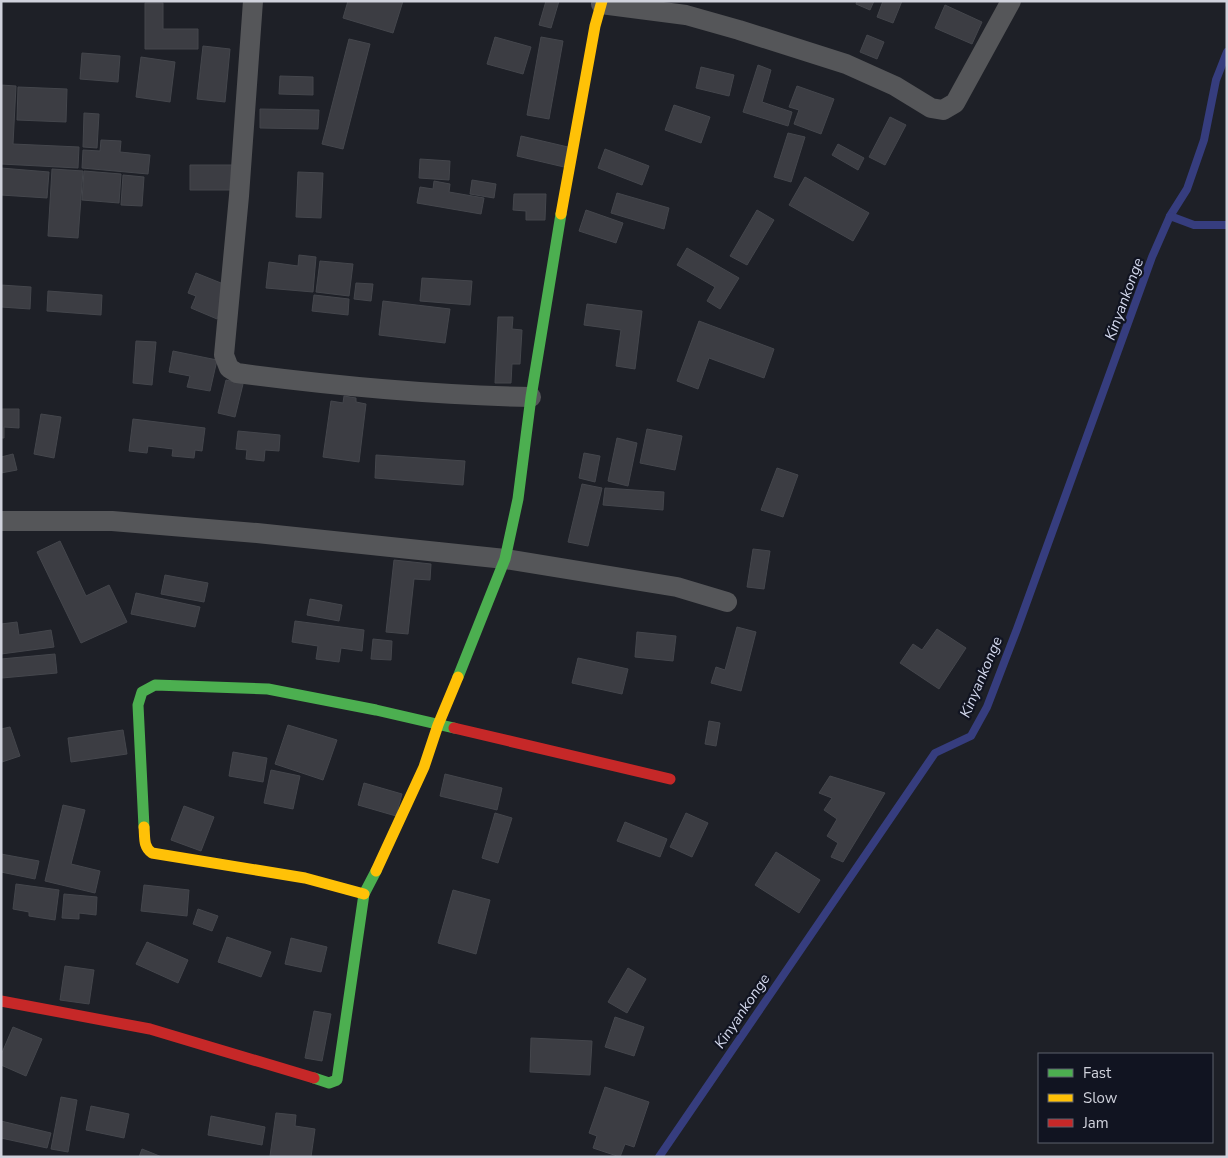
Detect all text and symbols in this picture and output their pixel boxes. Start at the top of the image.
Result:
water label: Kinyankonge [1100,255,1148,343]
water label: Kinyankonge [955,633,1007,721]
water label: Kinyankonge [710,970,774,1052]
legend [1038,1053,1213,1143]
text: Fast [1083,1063,1112,1083]
text: Slow [1083,1088,1118,1108]
text: Jam [1082,1113,1109,1133]

